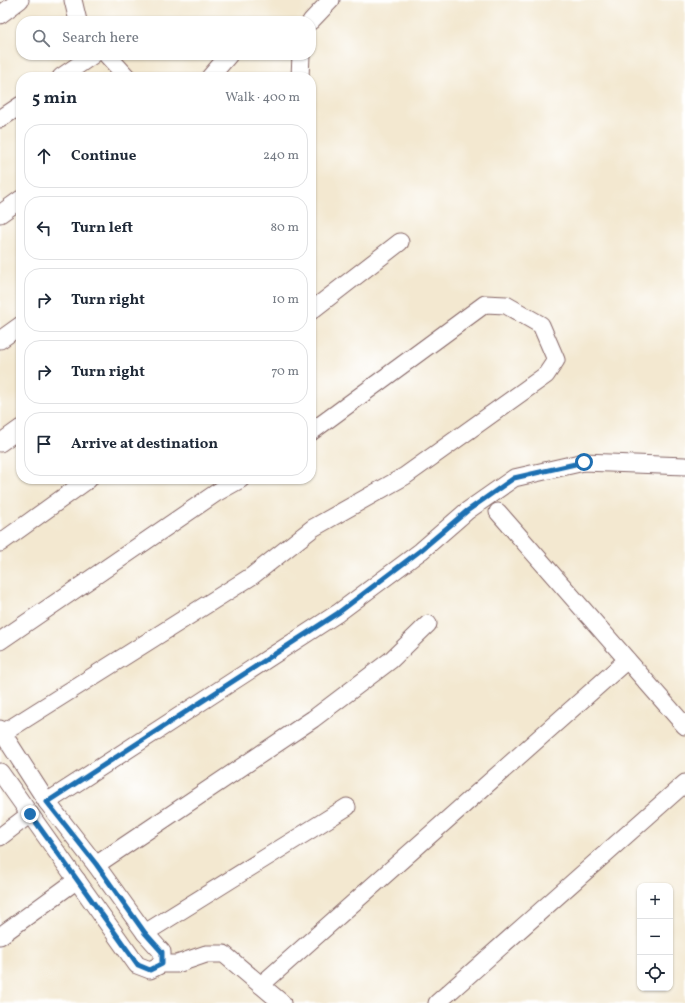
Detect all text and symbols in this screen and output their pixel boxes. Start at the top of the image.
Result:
search box [16,16,316,60]
icon: search [30,27,52,49]
text: Search here [62,28,139,49]
text: 5 min [32,87,77,110]
text: Walk · 400 m [225,89,300,107]
icon: ahead [33,145,55,167]
text: Continue [71,146,136,167]
text: 240 m [263,147,299,165]
icon: left [33,217,55,239]
text: Turn left [71,218,133,239]
text: 80 m [270,219,299,237]
icon: right [33,289,55,311]
text: Turn right [71,290,145,311]
text: 10 m [272,291,299,309]
icon: right [33,361,55,383]
text: Turn right [71,362,145,383]
text: 70 m [271,363,299,381]
icon: arrive [33,433,55,455]
text: Arrive at destination [71,434,218,455]
route start [575,453,593,471]
route end [21,805,39,823]
map controls [637,883,673,991]
button: + [637,883,673,919]
button: − [637,919,673,955]
button: locate [637,955,673,991]

